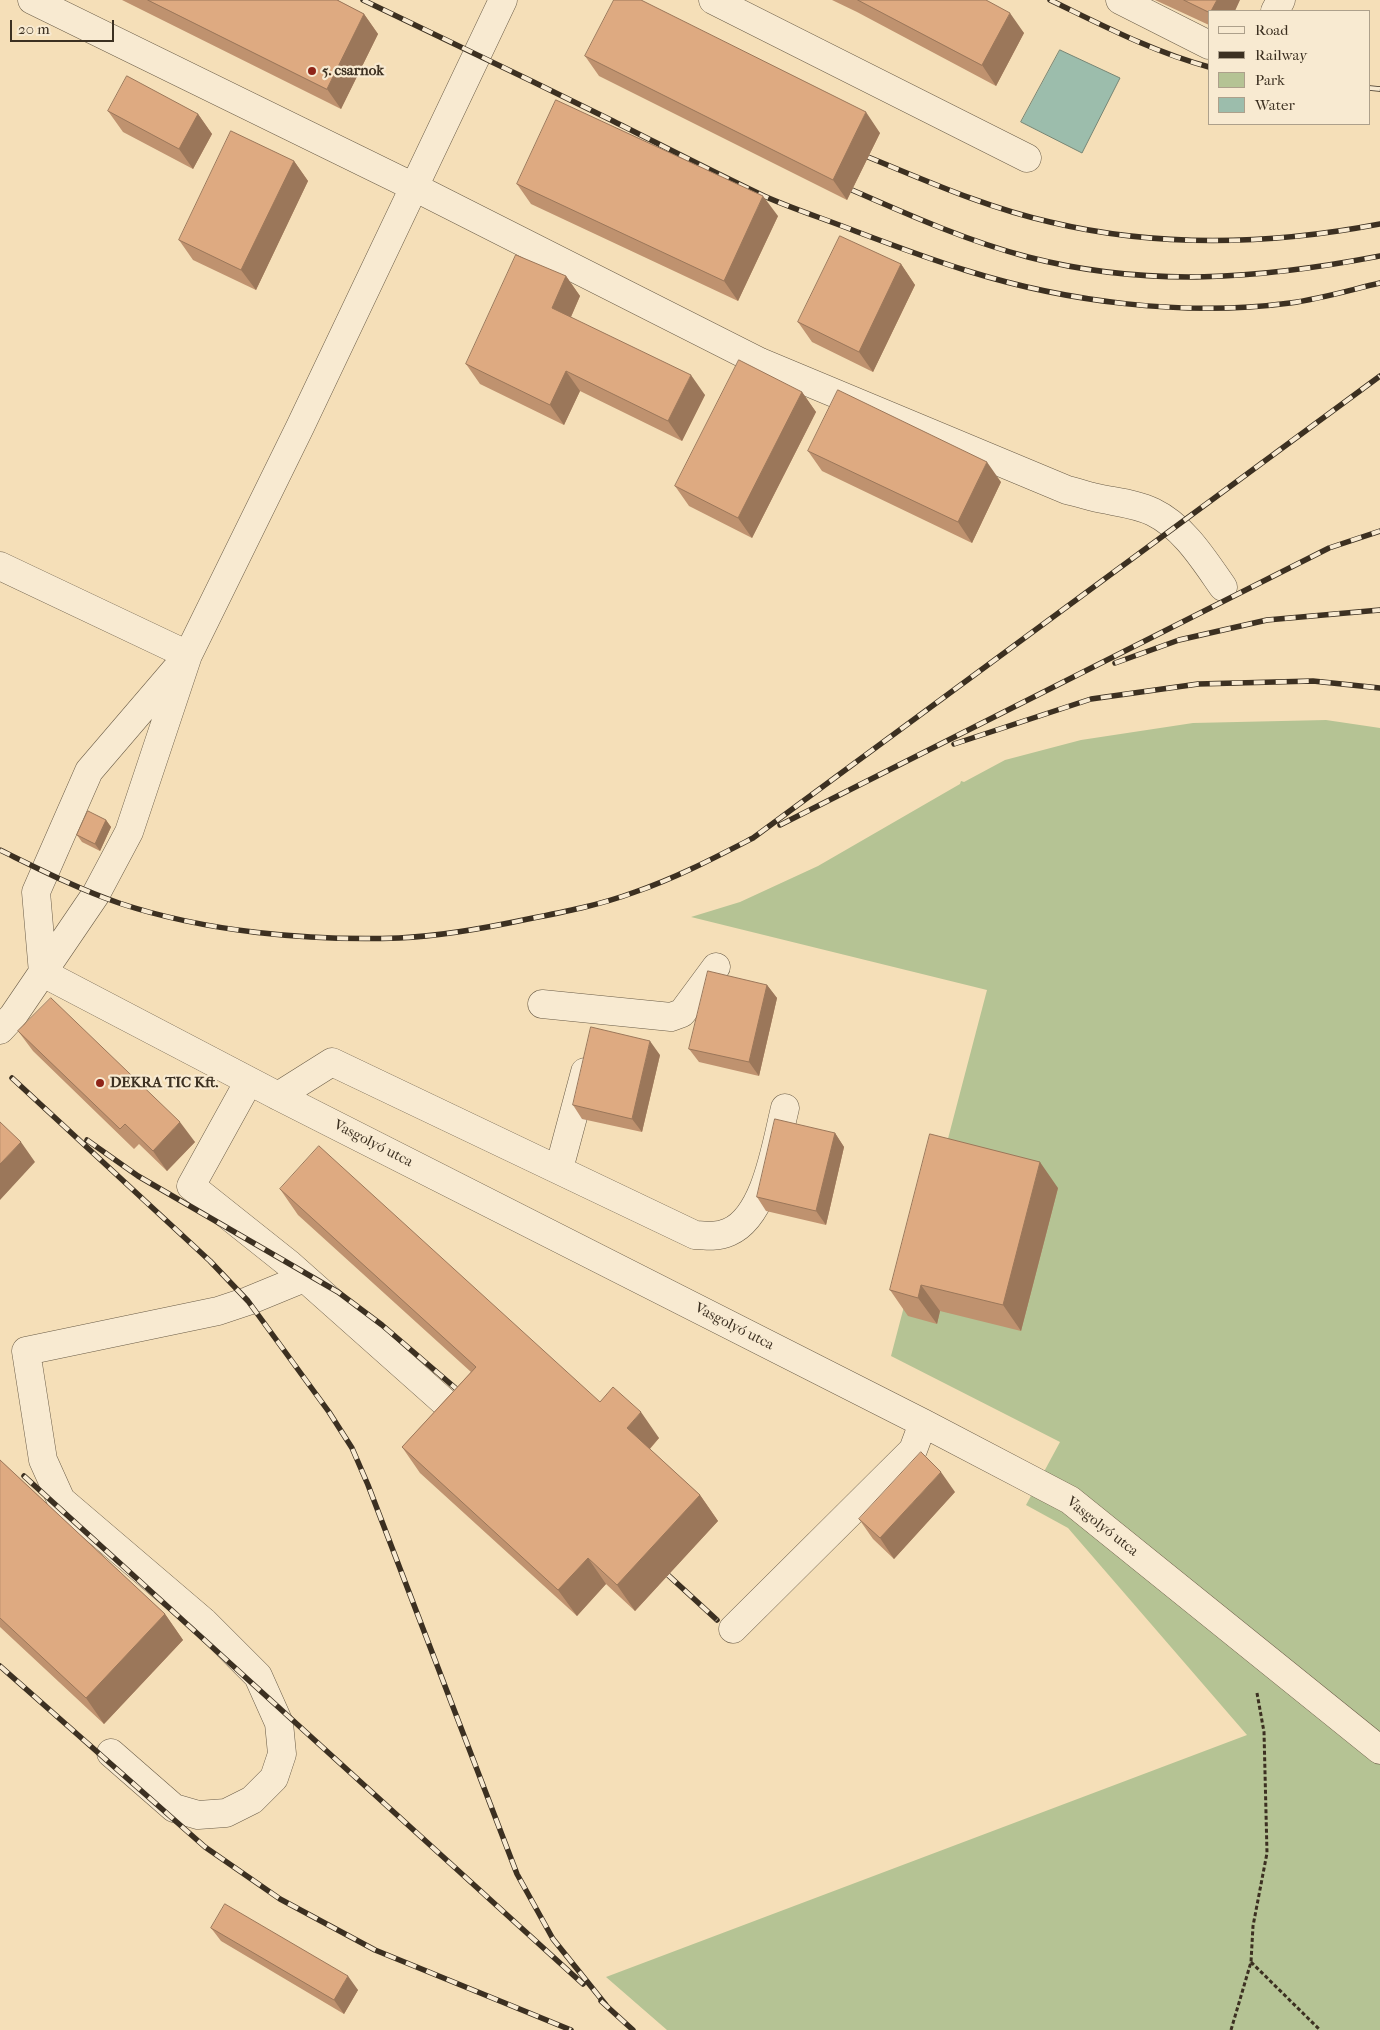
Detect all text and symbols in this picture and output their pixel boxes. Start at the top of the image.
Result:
scale bar [12,10,116,42]
legend [1208,10,1370,125]
text: 20 m [18,20,50,38]
text: Road [1255,21,1288,39]
text: Railway [1255,46,1307,64]
place label: 5. csarnok [322,62,384,80]
marker: 5. csarnok [306,65,318,77]
text: Park [1255,71,1285,89]
text: Water [1255,96,1295,114]
place label: DEKRA TIC Kft. [110,1074,218,1092]
marker: DEKRA TIC Kft. [94,1077,106,1089]
street label: Vasgolyó utca [330,1116,416,1172]
street label: Vasgolyó utca [691,1299,777,1355]
street label: Vasgolyó utca [1062,1493,1142,1561]

